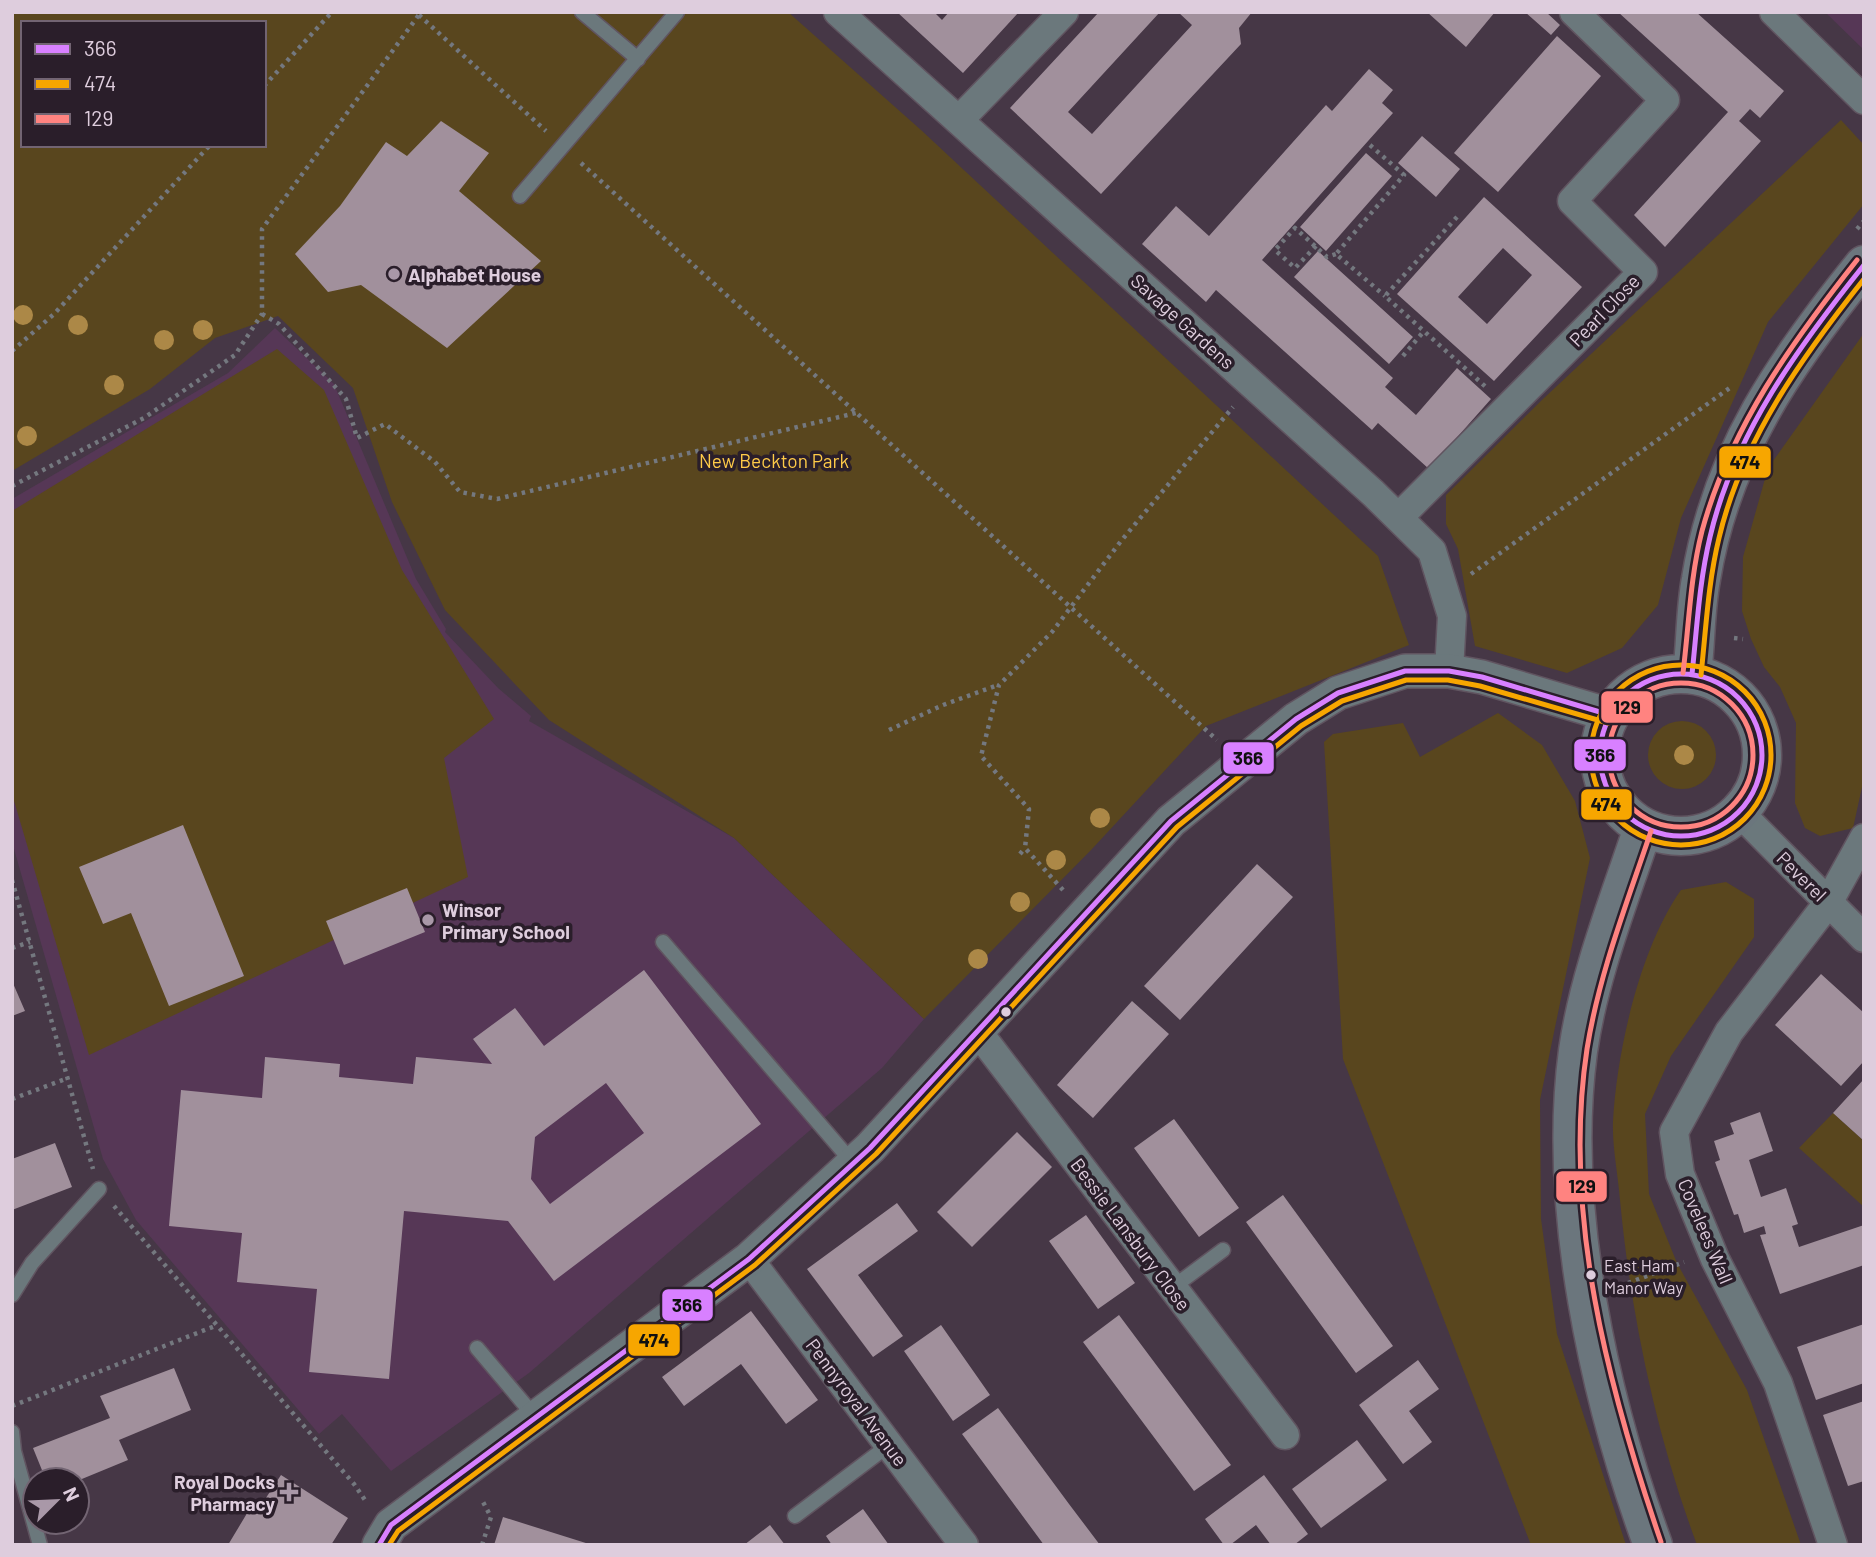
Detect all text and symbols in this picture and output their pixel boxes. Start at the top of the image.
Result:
legend [21,21,266,147]
text: 366 [84,35,116,60]
text: 474 [84,70,116,95]
text: 129 [84,105,114,130]
place label: Alphabet House [408,263,541,286]
marker: Alphabet House [386,266,402,282]
street label: Savage Gardens [1127,269,1239,373]
street label: Pearl Close [1564,269,1644,351]
line badge: 474 [1718,445,1772,479]
park label: New Beckton Park [699,449,849,472]
text: 474 [1729,450,1761,473]
line badge: 129 [1600,690,1654,724]
text: 129 [1613,695,1641,718]
line badge: 366 [1573,738,1627,772]
line badge: 366 [1222,741,1275,775]
text: 366 [1585,743,1615,766]
text: 366 [1233,746,1263,769]
line badge: 474 [1580,788,1633,821]
text: 474 [1590,792,1622,815]
street label: Peverel [1772,846,1832,906]
place label: Winsor Primary School [442,898,570,943]
marker: Winsor Primary School [420,912,436,928]
unlabelled marker [999,1005,1013,1019]
street label: Bessie Lansbury Close [1066,1153,1196,1315]
line badge: 129 [1555,1170,1608,1203]
text: 129 [1568,1174,1596,1197]
street label: Covelees Wall [1674,1175,1738,1287]
place label: East Ham Manor Way [1604,1255,1683,1297]
marker: East Ham Manor Way [1584,1268,1598,1282]
line badge: 366 [661,1288,714,1322]
text: 366 [672,1293,702,1316]
line badge: 474 [627,1323,681,1357]
text: 474 [638,1328,670,1351]
street label: Pennyroyal Avenue [802,1334,912,1470]
north arrow [21,1466,91,1536]
place label: Royal Docks Pharmacy [174,1470,275,1515]
text: N [59,1483,85,1504]
marker: Royal Docks Pharmacy [281,1484,297,1500]

